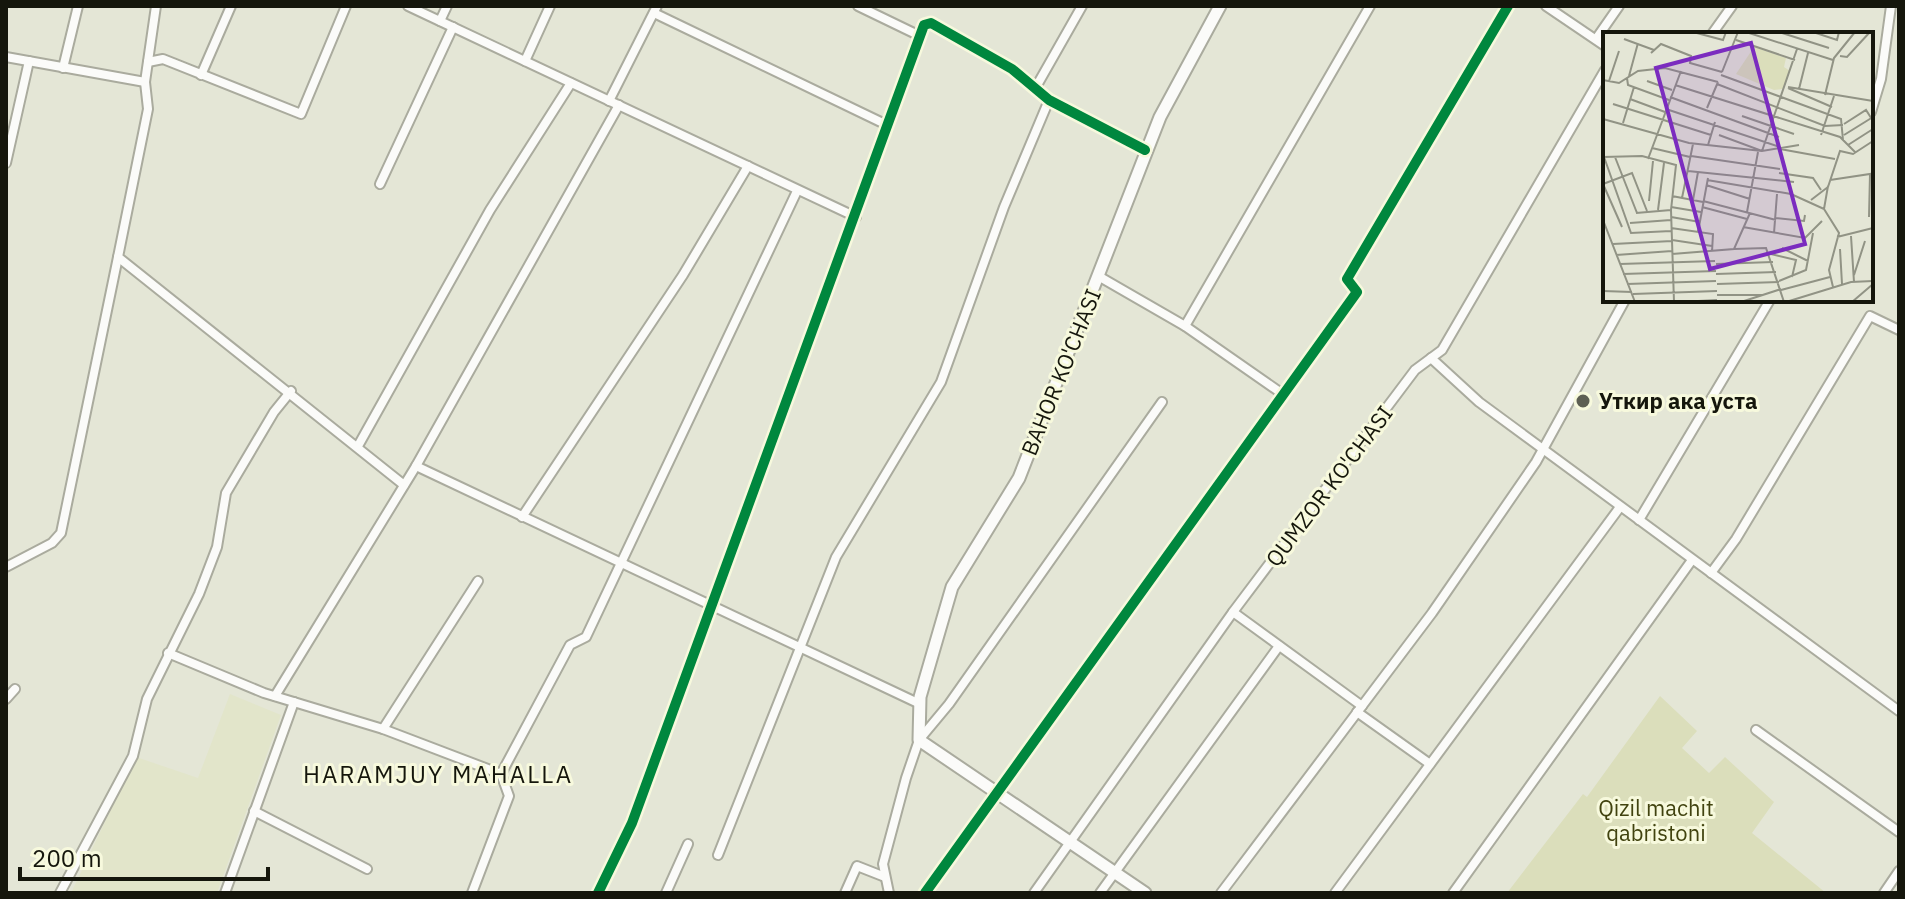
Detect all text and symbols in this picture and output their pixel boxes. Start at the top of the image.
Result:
inset map [1603,32,1873,302]
street label: BAHOR KO'CHASI [1014,284,1107,459]
place label: Уткир ака уста [1599,386,1757,415]
marker: Уткир ака уста [1574,392,1592,410]
street label: QUMZOR KO'CHASI [1259,399,1399,572]
district label: HARAMJUY MAHALLA [303,758,573,790]
park label: Qizil machit qabristoni [1598,793,1714,847]
scale bar [20,831,268,881]
text: 200 m [32,842,102,874]

